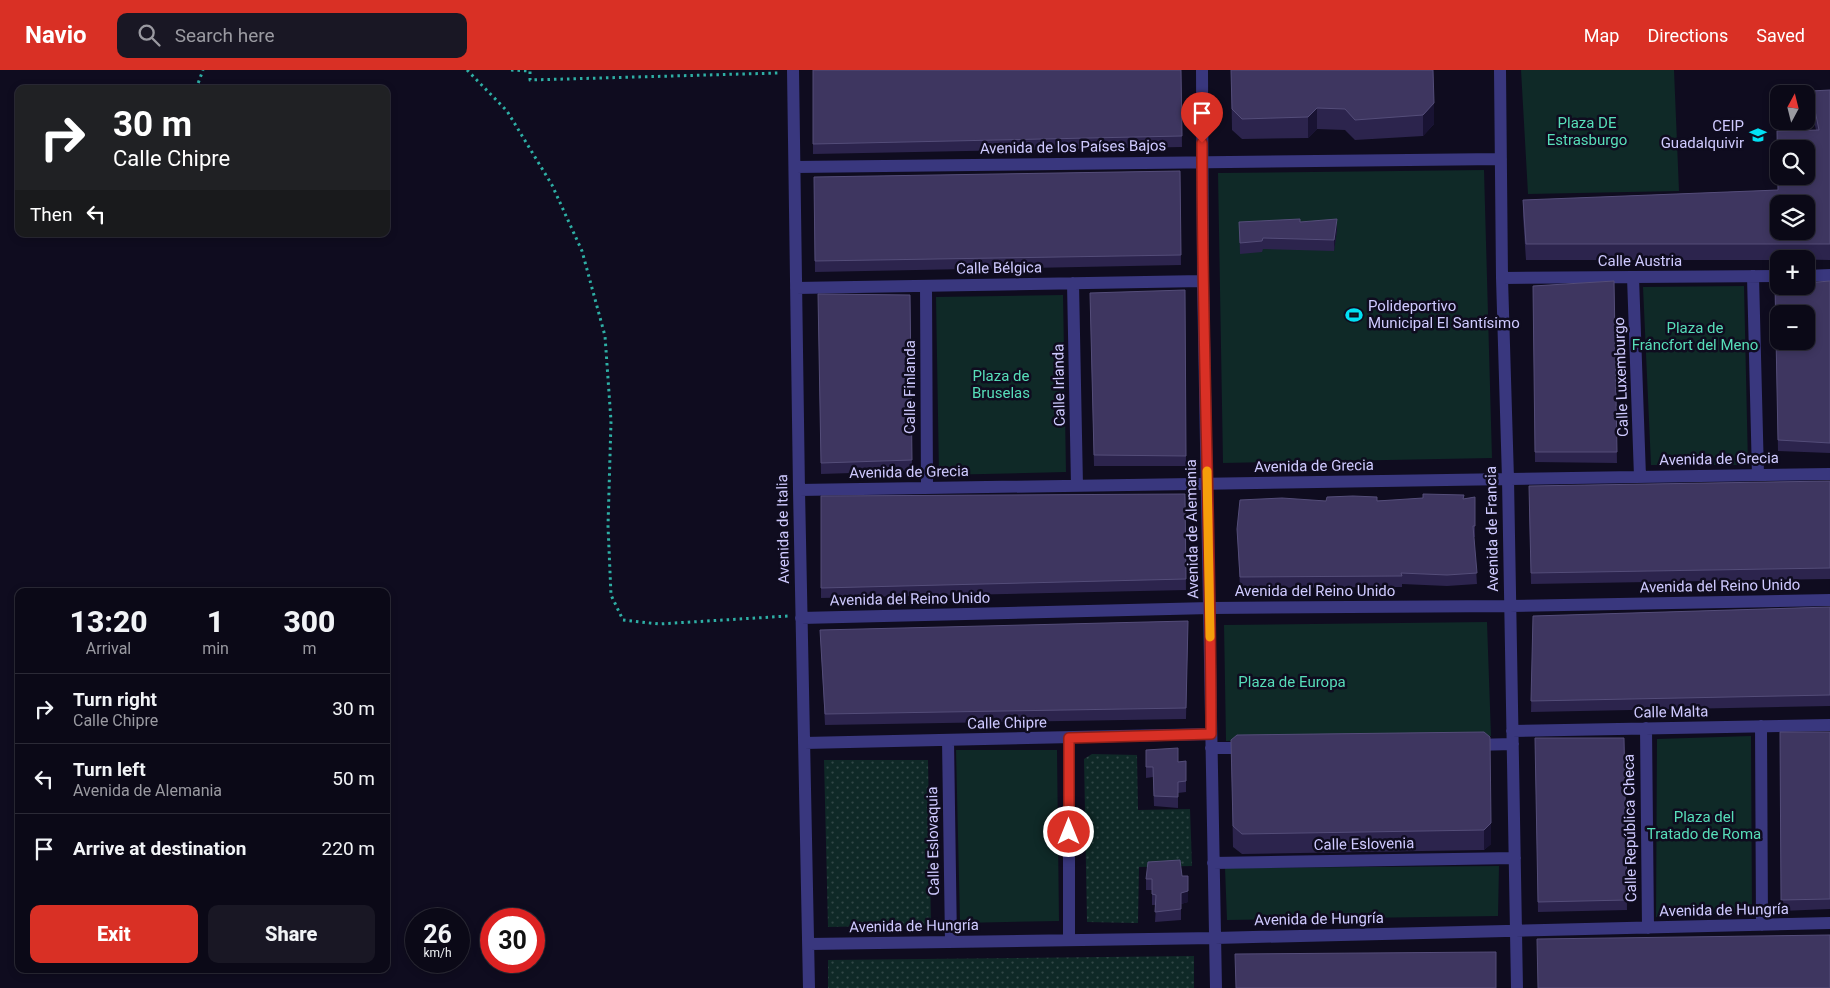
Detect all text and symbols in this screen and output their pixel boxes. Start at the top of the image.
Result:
search box [117,13,467,58]
text: Navio [25,21,87,49]
icon: search [135,21,163,49]
text: Search here [175,24,275,47]
text: Map [1584,25,1619,46]
text: Directions [1647,25,1728,46]
text: Saved [1756,25,1805,46]
north arrow [1770,85,1815,130]
map controls [1770,85,1815,350]
pin [1181,92,1223,143]
icon: arrive [1188,99,1216,127]
text: 30 m [113,104,192,145]
icon: right [30,105,95,170]
park label: Plaza DE Estrasburgo [1547,114,1627,149]
place label: CEIP Guadalquivir [1661,117,1744,152]
school or university icon: CEIP Guadalquivir [1748,125,1768,145]
street label: Avenida de los Países Bajos [980,136,1166,158]
button: search [1770,140,1815,185]
text: Calle Chipre [113,146,230,171]
button: layers [1770,195,1815,240]
icon: left [82,200,110,228]
text: Then [30,203,72,226]
button: + [1770,250,1815,295]
street label: Calle Austria [1598,252,1682,270]
street label: Calle Bélgica [956,258,1042,278]
place label: Polideportivo Municipal El Santísimo [1368,297,1520,332]
sports icon: Polideportivo Municipal El Santísimo [1344,305,1364,325]
button: − [1770,305,1815,350]
street label: Calle Luxemburgo [1610,317,1632,437]
park label: Plaza de Fráncfort del Meno [1632,319,1758,354]
street label: Calle Finlanda [901,340,919,434]
street label: Calle Irlanda [1049,343,1069,427]
park label: Plaza de Bruselas [972,367,1030,402]
street label: Avenida de Grecia [1659,449,1779,469]
street label: Avenida de Grecia [1254,456,1374,476]
street label: Avenida de Alemania [1182,459,1202,599]
street label: Avenida de Grecia [849,462,969,482]
street label: Avenida de Francia [1482,466,1502,592]
street label: Avenida de Italia [773,474,793,584]
street label: Avenida del Reino Unido [1640,576,1800,596]
street label: Avenida del Reino Unido [1235,582,1395,600]
street label: Avenida del Reino Unido [830,589,990,609]
text: 13:20 [70,604,148,639]
text: 1 [207,604,224,639]
text: 300 [283,604,335,639]
text: Arrival [86,639,131,658]
text: min [202,639,229,658]
text: m [302,639,316,658]
park label: Plaza de Europa [1238,673,1346,691]
text: Turn right [73,688,157,711]
icon: right [30,695,58,723]
text: 30 m [332,697,375,720]
street label: Calle Malta [1633,702,1709,722]
text: Calle Chipre [73,711,158,730]
street label: Calle Chipre [967,713,1047,733]
street label: Calle República Checa [1620,754,1640,902]
text: Turn left [73,758,146,781]
icon: left [30,765,58,793]
text: 50 m [332,767,375,790]
text: Avenida de Alemania [73,781,222,800]
street label: Calle Eslovaquia [923,786,943,896]
position arrow [1042,805,1094,857]
park label: Plaza del Tratado de Roma [1647,808,1761,843]
street label: Calle Eslovenia [1314,834,1414,854]
icon: arrive [30,835,58,863]
text: Arrive at destination [73,837,246,860]
text: 220 m [322,837,375,860]
street label: Avenida de Hungría [1659,900,1789,920]
button: Exit [30,905,198,963]
button: Share [208,905,375,963]
speed limit sign: 30 [480,908,545,973]
street label: Avenida de Hungría [1254,909,1384,929]
street label: Avenida de Hungría [849,916,979,936]
text: 26 [423,920,452,949]
text: km/h [423,946,452,960]

